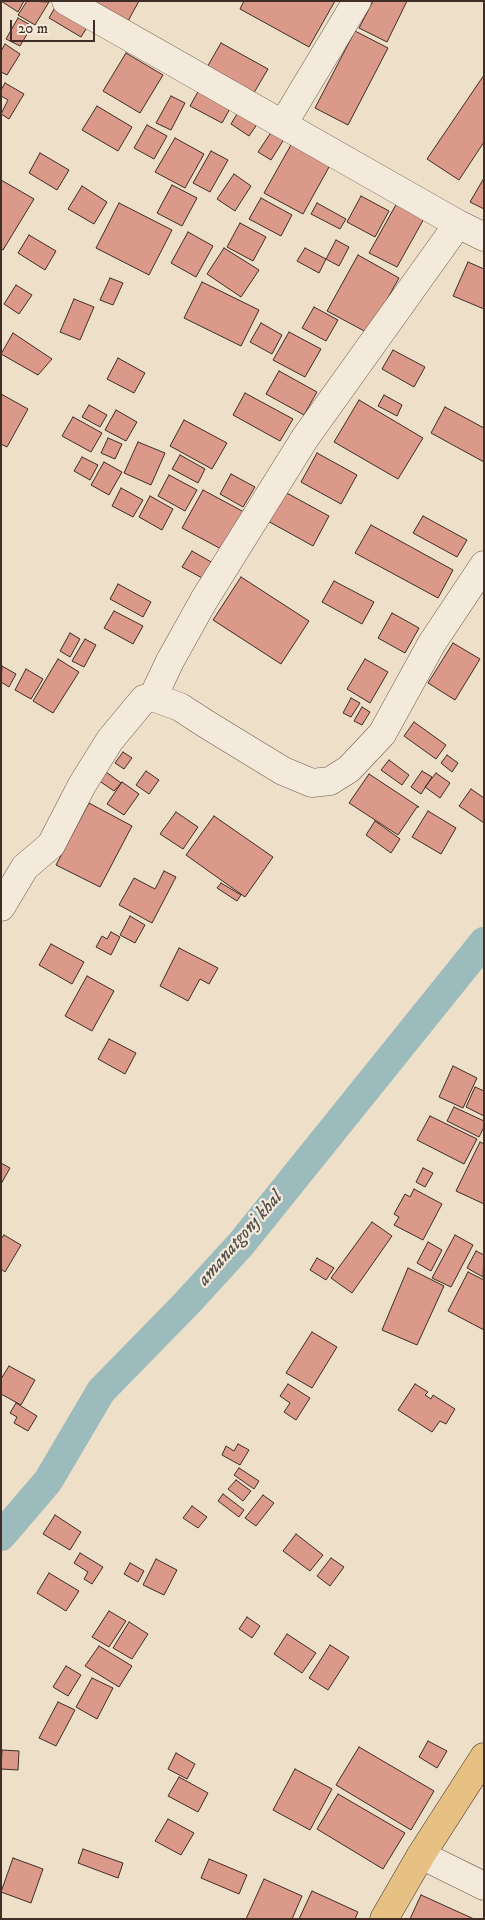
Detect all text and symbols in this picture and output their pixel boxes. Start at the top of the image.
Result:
scale bar [12,10,98,42]
text: 20 m [18,19,48,38]
water label: amanatgonj khal [194,1187,288,1291]

